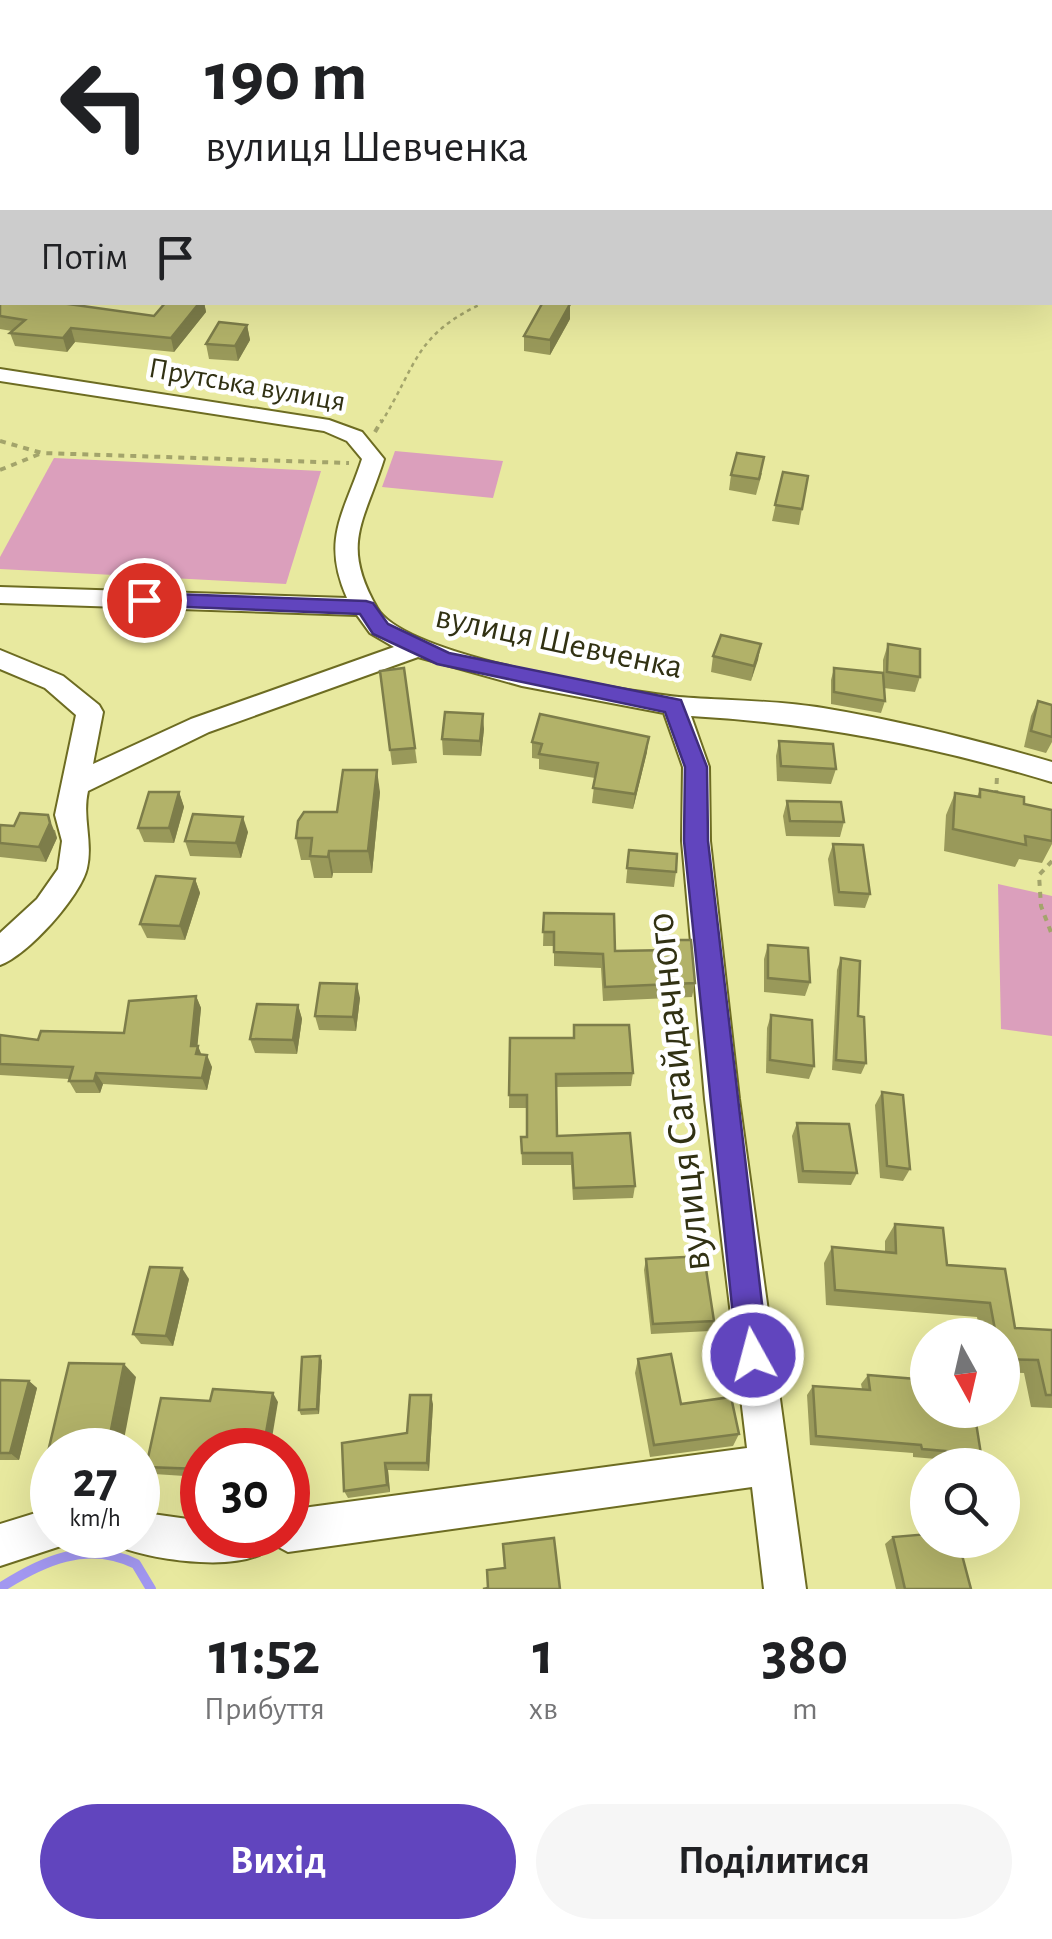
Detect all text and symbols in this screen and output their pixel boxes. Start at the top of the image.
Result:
icon: left [40,40,170,170]
text: 190 m [205,43,368,113]
text: вулиця Шевченка [205,125,528,170]
icon: arrive [148,230,203,285]
text: Потім [40,239,128,277]
street label: Прутська вулиця [146,353,348,417]
pin [102,558,187,643]
icon: arrive [117,573,172,628]
street label: вулиця Шевченка [432,599,686,685]
street label: вулиця Сагайдачного [638,911,718,1273]
position arrow [701,1303,805,1407]
north arrow [910,1318,1020,1428]
map controls [910,1318,1020,1558]
speed limit sign: 30 [180,1428,310,1558]
button: search [910,1448,1020,1558]
text: 27 [72,1456,118,1506]
text: km/h [69,1506,121,1531]
text: 11:52 [209,1625,320,1685]
text: 1 [532,1625,554,1685]
text: 380 [762,1625,848,1685]
text: Прибуття [204,1693,325,1725]
text: хв [529,1693,558,1725]
text: m [792,1693,818,1725]
button: Вихід [40,1804,516,1919]
button: Поділитися [536,1804,1012,1919]

